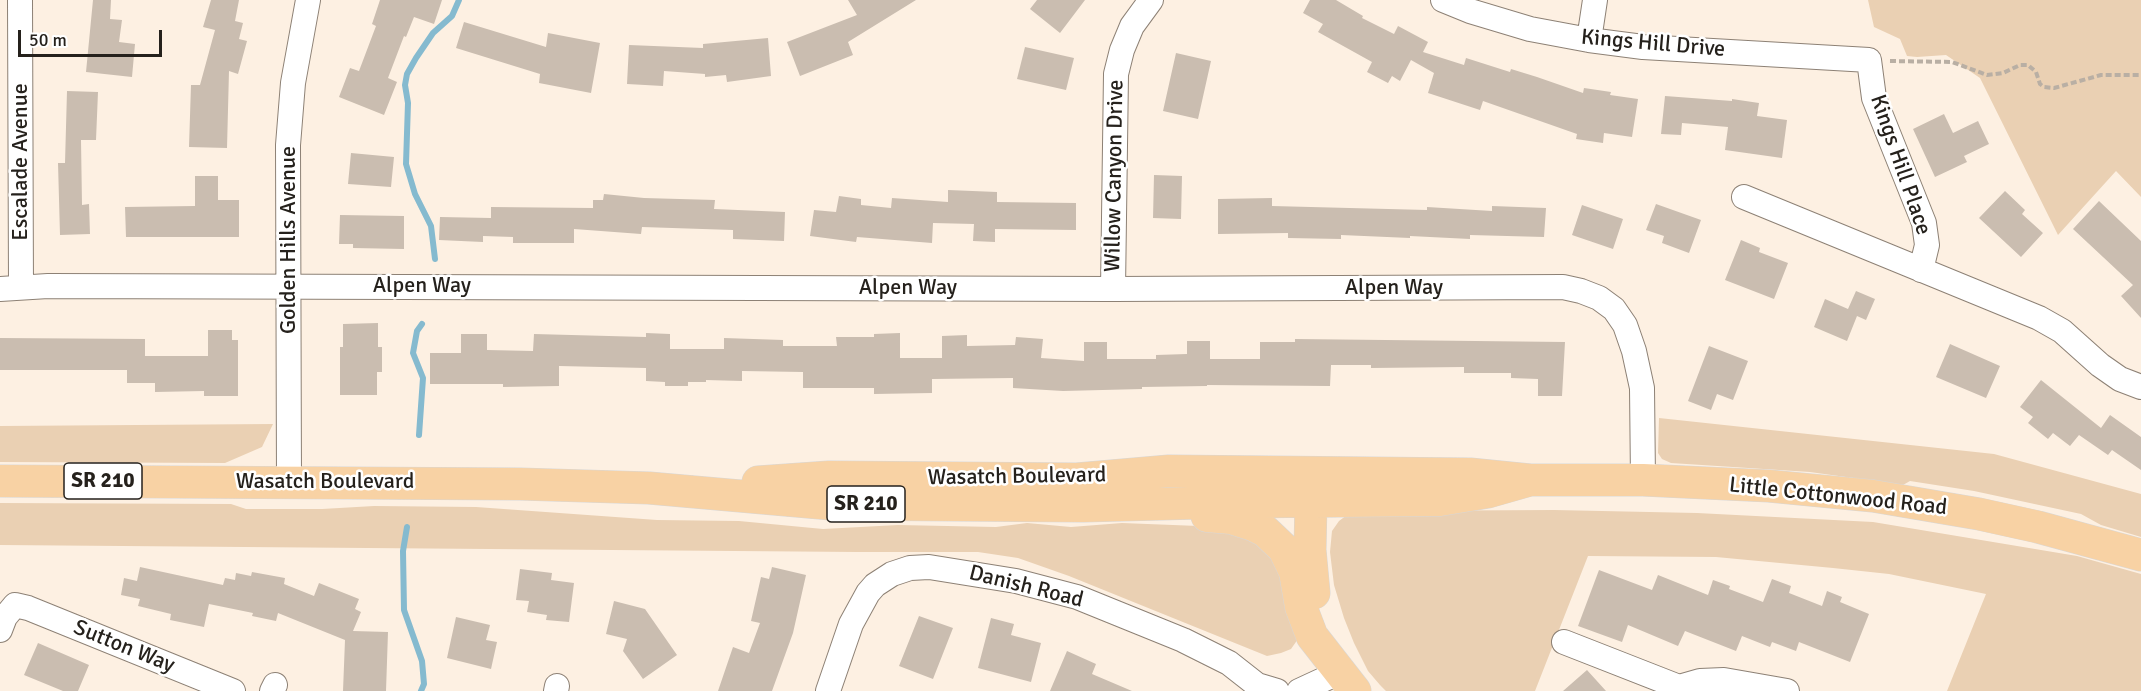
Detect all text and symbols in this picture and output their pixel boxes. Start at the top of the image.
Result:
scale bar [21,18,165,56]
street label: Kings Hill Drive [1580,25,1726,63]
text: 50 m [29,29,67,51]
street label: Willow Canyon Drive [1100,80,1130,272]
street label: Escalade Avenue [8,83,34,241]
street label: Kings Hill Place [1864,91,1936,239]
street label: Golden Hills Avenue [276,146,302,334]
street label: Alpen Way [373,273,471,299]
street label: Alpen Way [859,275,957,301]
street label: Alpen Way [1345,275,1443,301]
street label: Wasatch Boulevard [927,462,1107,492]
road number: SR 210 [64,463,142,499]
street label: Wasatch Boulevard [236,469,414,495]
street label: Little Cottonwood Road [1728,472,1948,522]
road number: SR 210 [827,486,905,522]
street label: Danish Road [966,560,1086,614]
street label: Sutton Way [70,615,178,679]

